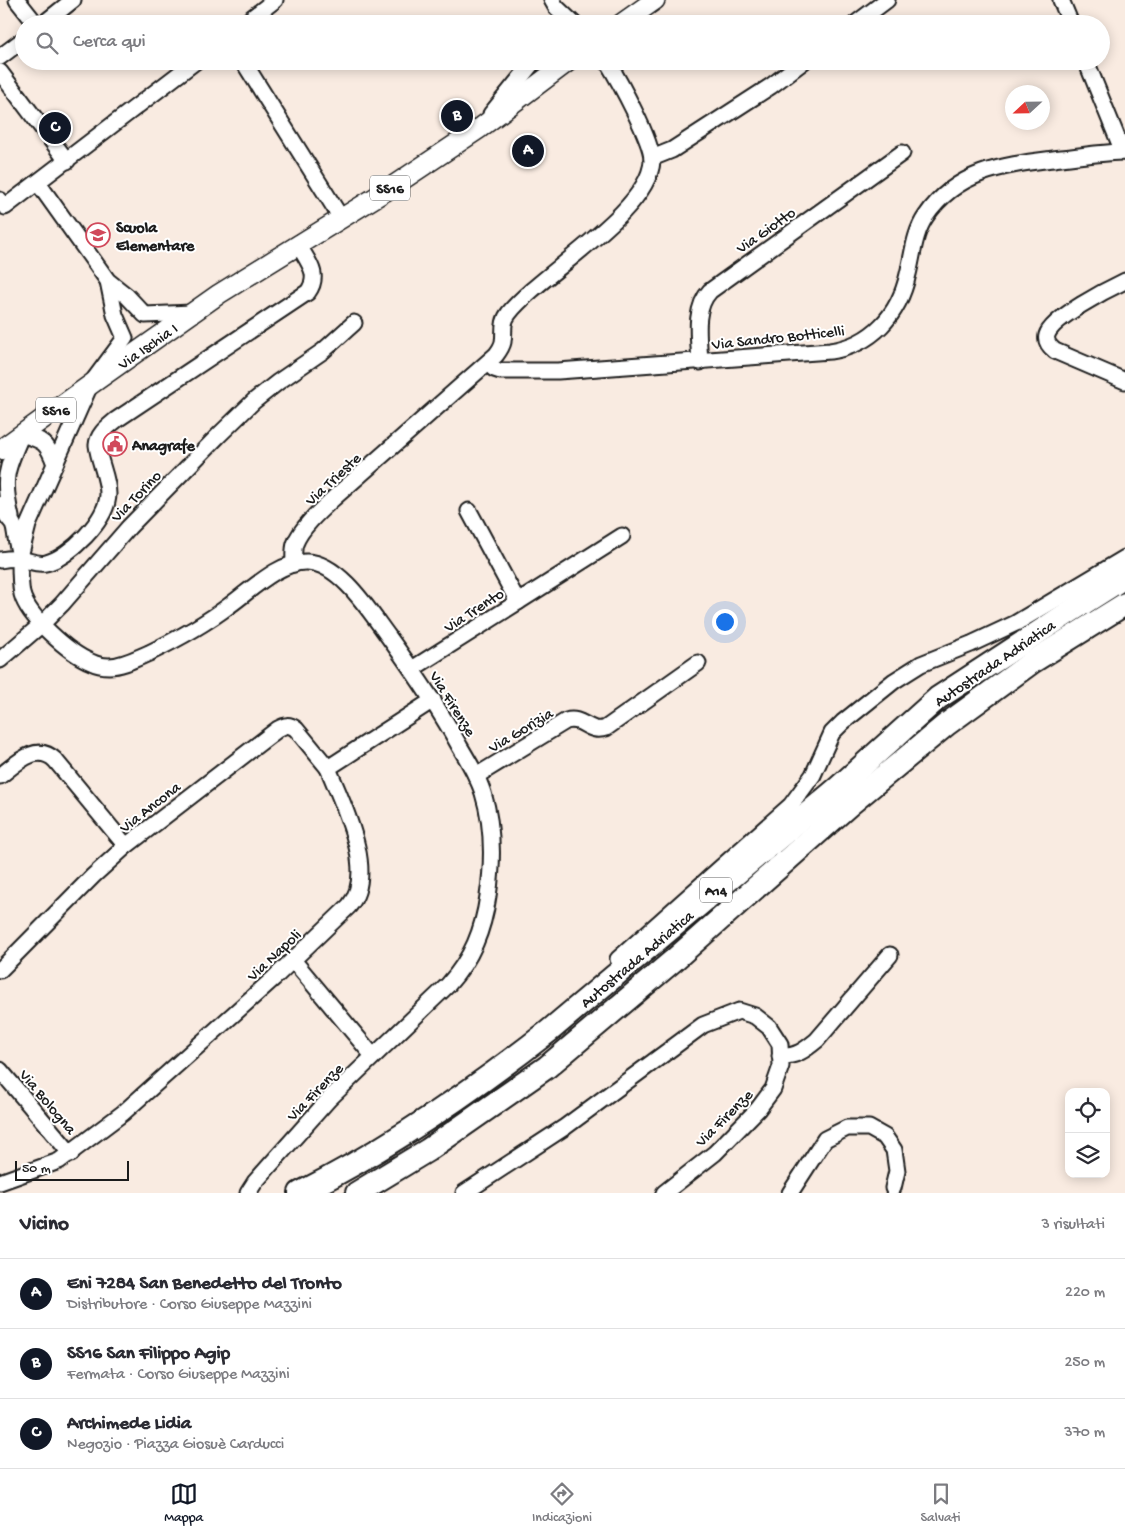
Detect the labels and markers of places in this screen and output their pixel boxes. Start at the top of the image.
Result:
pin: B [441,97,473,135]
pin: C [39,109,71,147]
pin: A [512,132,544,170]
place label: Scuola Elementare [116,220,195,257]
school or university icon: Scuola Elementare [85,222,111,248]
public building icon: Anagrafe [102,431,128,457]
place label: Anagrafe [131,437,195,457]

